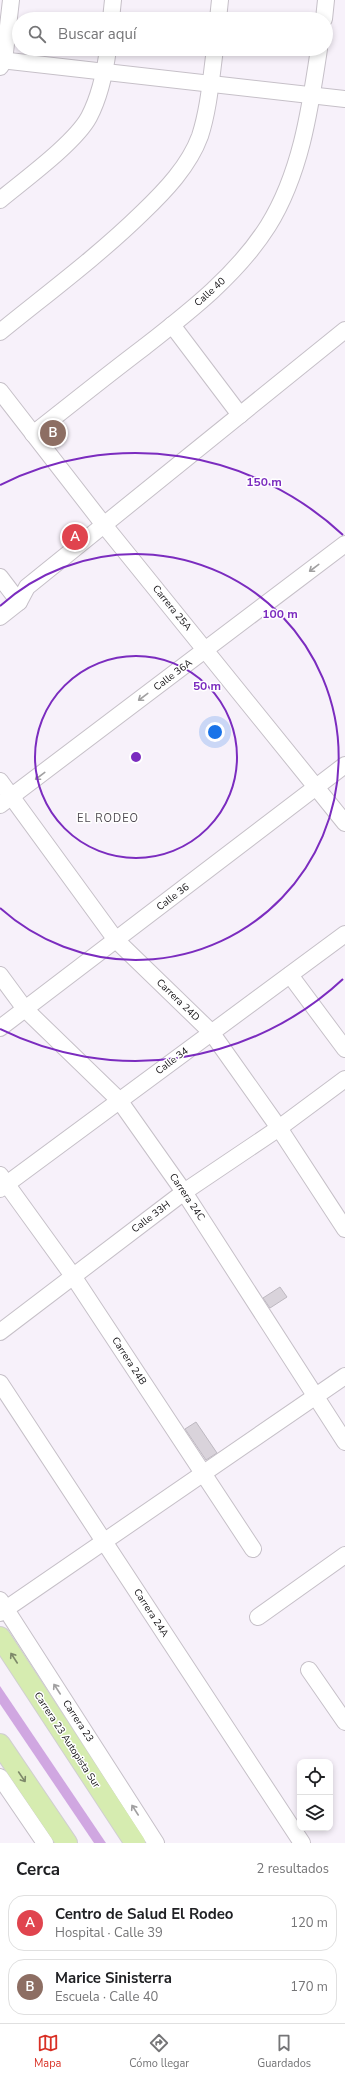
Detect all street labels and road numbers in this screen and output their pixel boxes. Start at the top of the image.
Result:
street label: Calle 40 [191,274,229,310]
street label: Carrera 25A [149,582,195,634]
street label: Calle 36A [151,655,196,694]
street label: Calle 36 [154,880,192,914]
street label: Carrera 24D [153,976,203,1024]
street label: Calle 34 [153,1044,191,1078]
street label: Carrera 24C [166,1171,208,1224]
street label: Calle 33H [129,1198,173,1236]
street label: Carrera 24B [108,1334,150,1388]
street label: Carrera 24A [130,1586,172,1640]
street label: Carrera 23 Autopista Sur [31,1689,104,1791]
street label: Carrera 23 [59,1697,97,1745]

